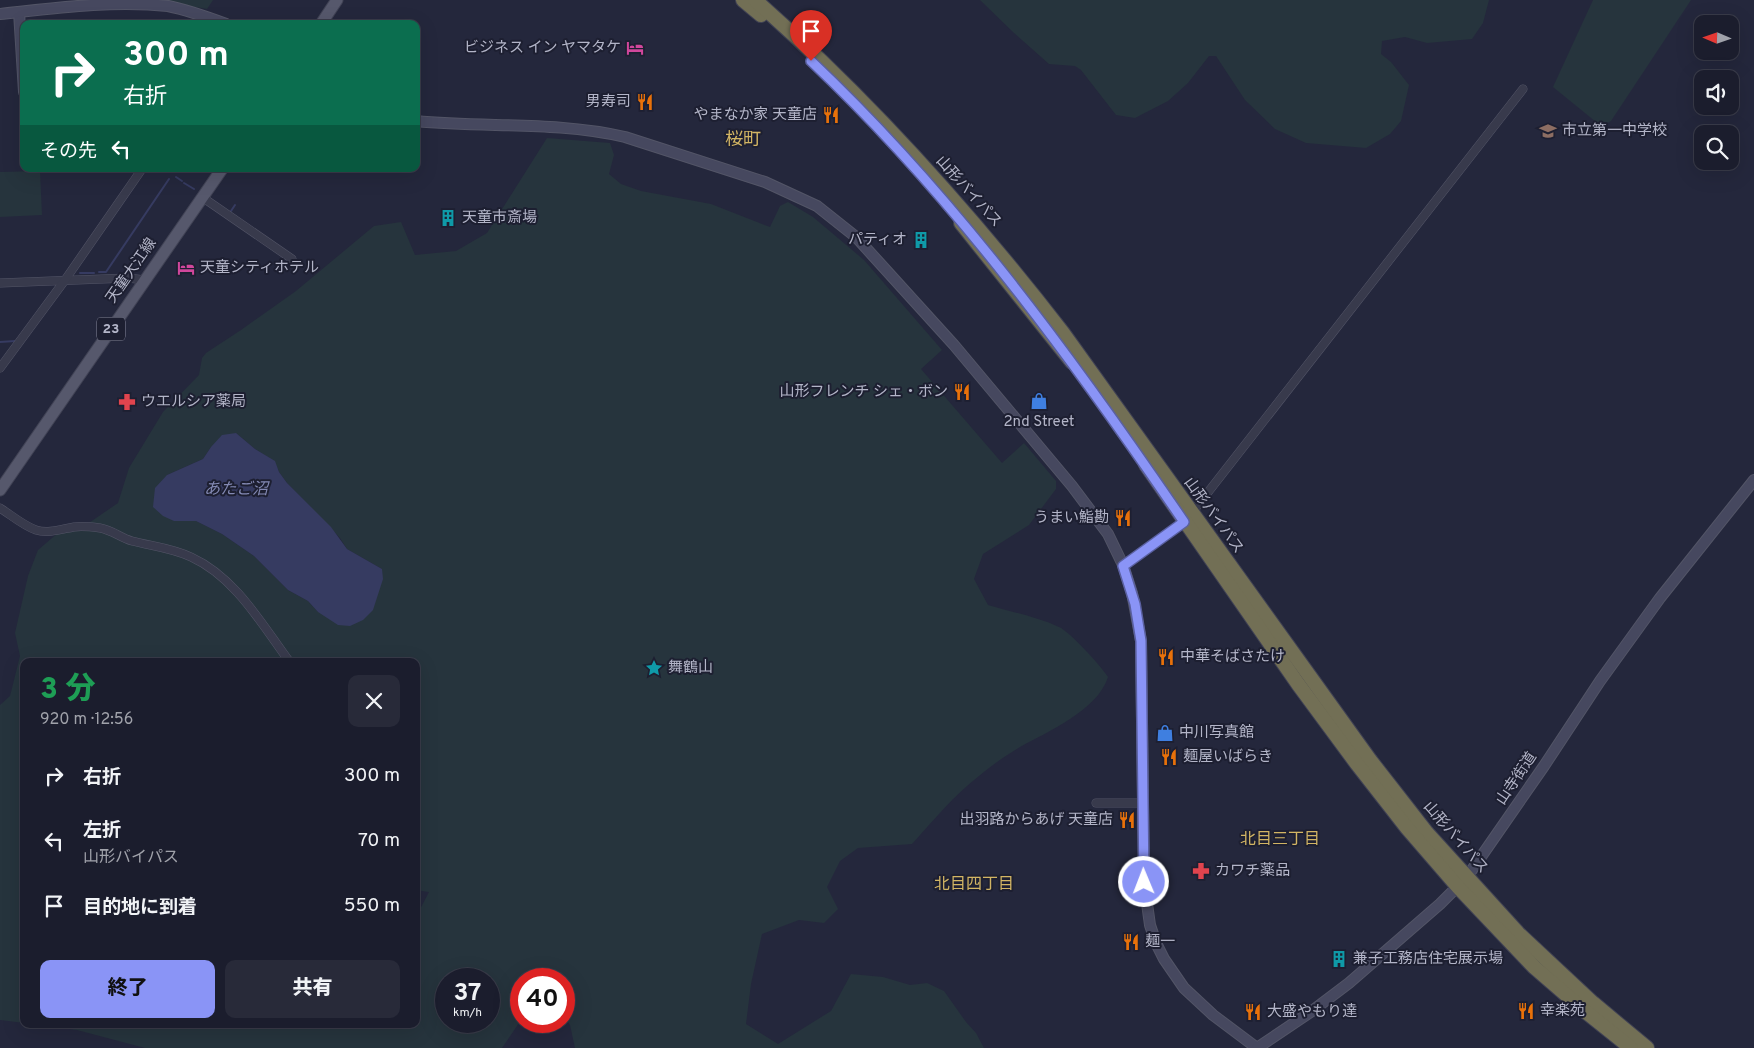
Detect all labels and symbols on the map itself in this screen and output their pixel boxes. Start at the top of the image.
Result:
pin [790,10,832,61]
north arrow [1694,15,1739,60]
hotel icon: ビジネス イン ヤマタケ [625,38,645,58]
place label: ビジネス イン ヤマタケ [464,39,621,58]
restaurant icon: 男寿司 [635,92,655,112]
place label: 男寿司 [586,93,631,112]
restaurant icon: やまなか家 天童店 [821,105,841,125]
place label: やまなか家 天童店 [693,106,817,125]
school or university icon: 市立第一中学校 [1538,121,1558,141]
place label: 市立第一中学校 [1562,122,1667,141]
district label: 桜町 [725,129,761,152]
street label: 山形バイパス [931,152,1005,232]
building icon: 天童市斎場 [438,208,458,228]
place label: 天童市斎場 [462,209,537,228]
building icon: パティオ [911,230,931,250]
place label: パティオ [848,231,907,250]
street label: 天童大江線 [103,235,161,307]
hotel icon: 天童シティホテル [176,258,196,278]
place label: 天童シティホテル [200,259,319,278]
road number: 23 [97,318,125,340]
restaurant icon: 山形フレンチ シェ・ボン [952,382,972,402]
place label: 山形フレンチ シェ・ボン [779,383,948,402]
shop icon: 2nd Street [1029,391,1049,411]
pharmacy icon: ウエルシア薬局 [117,392,137,412]
place label: ウエルシア薬局 [141,393,246,412]
place label: 2nd Street [1003,413,1075,432]
street label: 山形バイパス [1179,474,1247,558]
water label: あたご沼 [204,480,270,500]
place label: うまい鮨勘 [1034,508,1109,528]
restaurant icon: うまい鮨勘 [1113,508,1133,528]
restaurant icon: 中華そばさたけ [1156,647,1176,667]
place label: 中華そばさたけ [1180,648,1285,667]
place icon: 舞鶴山 [644,658,664,678]
place label: 舞鶴山 [668,659,713,678]
shop icon: 中川写真館 [1155,723,1175,743]
place label: 中川写真館 [1179,724,1254,743]
restaurant icon: 麺屋いばらき [1159,747,1179,767]
place label: 麺屋いばらき [1183,748,1273,767]
street label: 山寺街道 [1492,749,1542,809]
street label: 山形バイパス [1418,798,1492,878]
restaurant icon: 出羽路からあげ 天童店 [1117,810,1137,830]
place label: 出羽路からあげ 天童店 [959,811,1113,830]
district label: 北目三丁目 [1240,830,1320,850]
position arrow [1117,855,1169,907]
pharmacy icon: カワチ薬品 [1191,861,1211,881]
place label: カワチ薬品 [1215,862,1290,881]
district label: 北目四丁目 [934,875,1014,895]
restaurant icon: 麺一 [1121,932,1141,952]
place label: 麺一 [1145,933,1175,952]
building icon: 兼子工務店住宅展示場 [1329,949,1349,969]
place label: 兼子工務店住宅展示場 [1353,950,1503,969]
speed limit sign: 40 [510,968,575,1033]
restaurant icon: 幸楽苑 [1516,1001,1536,1021]
restaurant icon: 大盛やもり達 [1243,1002,1263,1022]
place label: 大盛やもり達 [1267,1002,1357,1022]
place label: 幸楽苑 [1540,1002,1585,1021]

